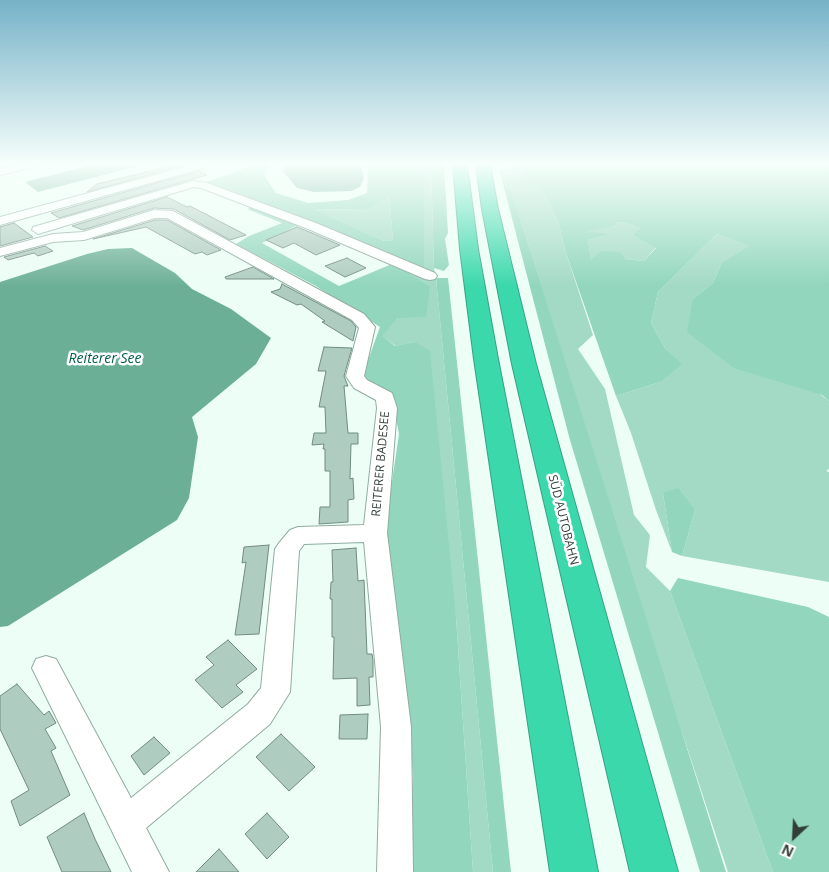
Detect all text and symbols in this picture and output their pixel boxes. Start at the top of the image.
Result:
water label: Reiterer See [69,351,141,367]
street label: REITERER BADESEE [369,411,393,517]
street label: SÜD AUTOBAHN [545,473,581,567]
north arrow [769,812,819,862]
text: N [778,840,797,862]

